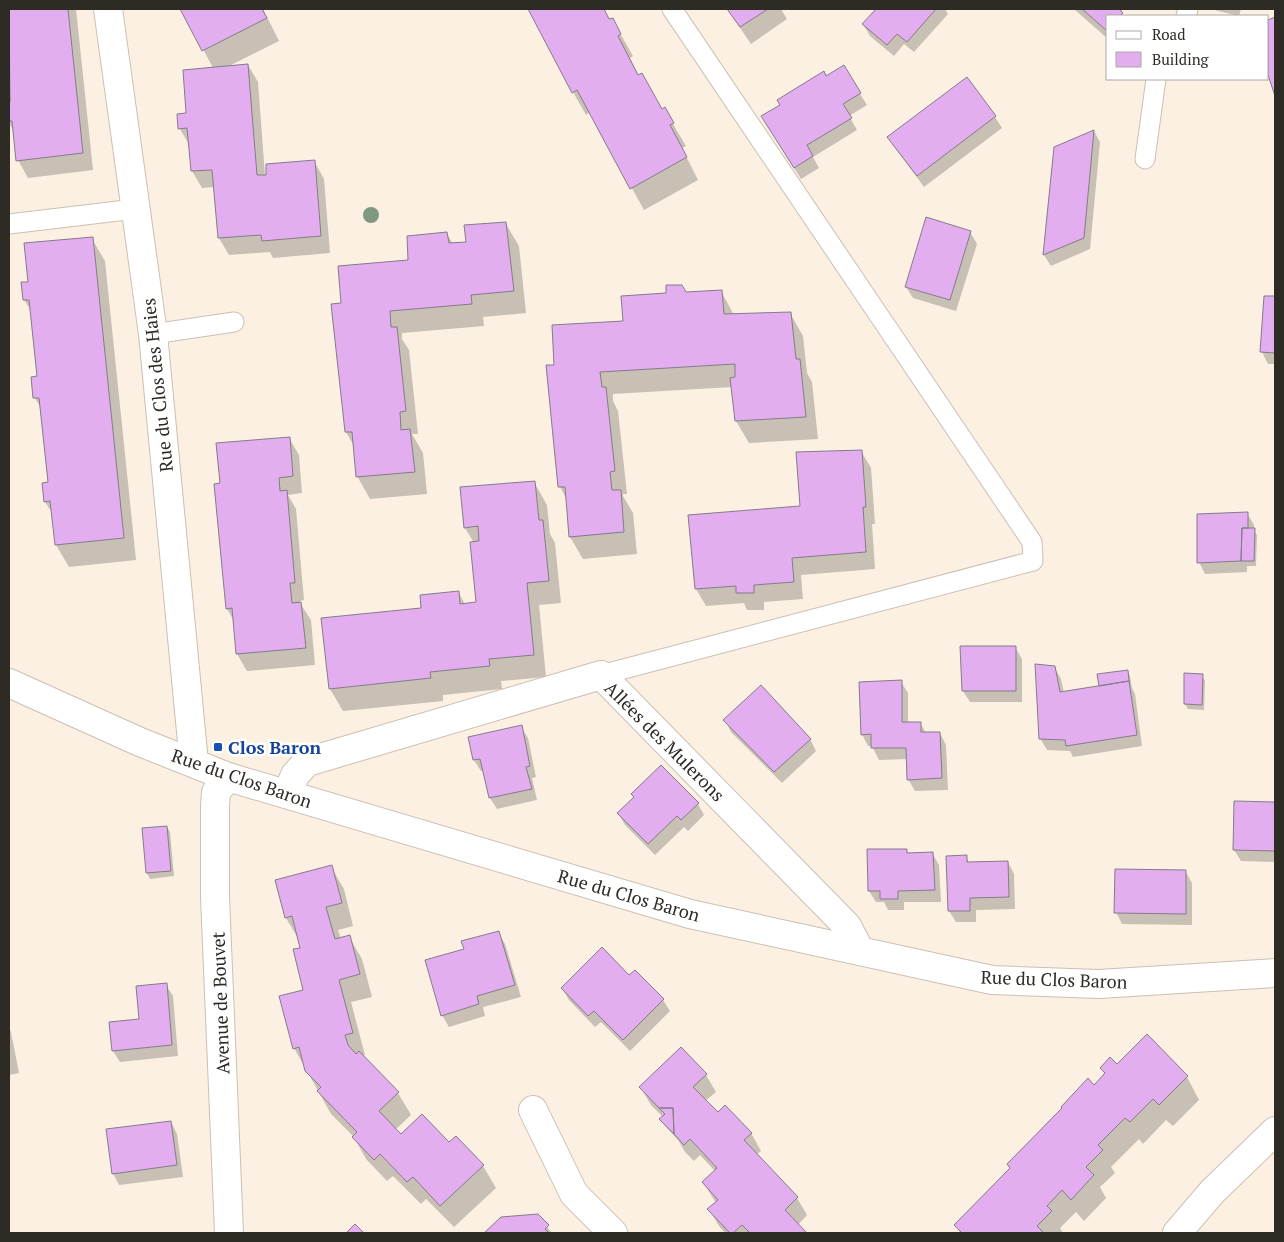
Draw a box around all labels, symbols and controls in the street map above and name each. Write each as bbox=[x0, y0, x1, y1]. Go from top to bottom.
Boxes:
legend bbox=[1106, 15, 1269, 80]
text: Road bbox=[1152, 24, 1185, 44]
text: Building bbox=[1152, 49, 1210, 69]
street label: Rue du Clos des Haies bbox=[136, 297, 178, 473]
street label: Allées des Mulerons bbox=[600, 676, 730, 806]
place label: Clos Baron bbox=[228, 735, 322, 759]
marker: Clos Baron bbox=[212, 741, 224, 753]
street label: Rue du Clos Baron bbox=[169, 743, 316, 813]
street label: Rue du Clos Baron bbox=[555, 863, 703, 927]
street label: Avenue de Bouvet bbox=[206, 931, 234, 1075]
street label: Rue du Clos Baron bbox=[980, 964, 1128, 994]

